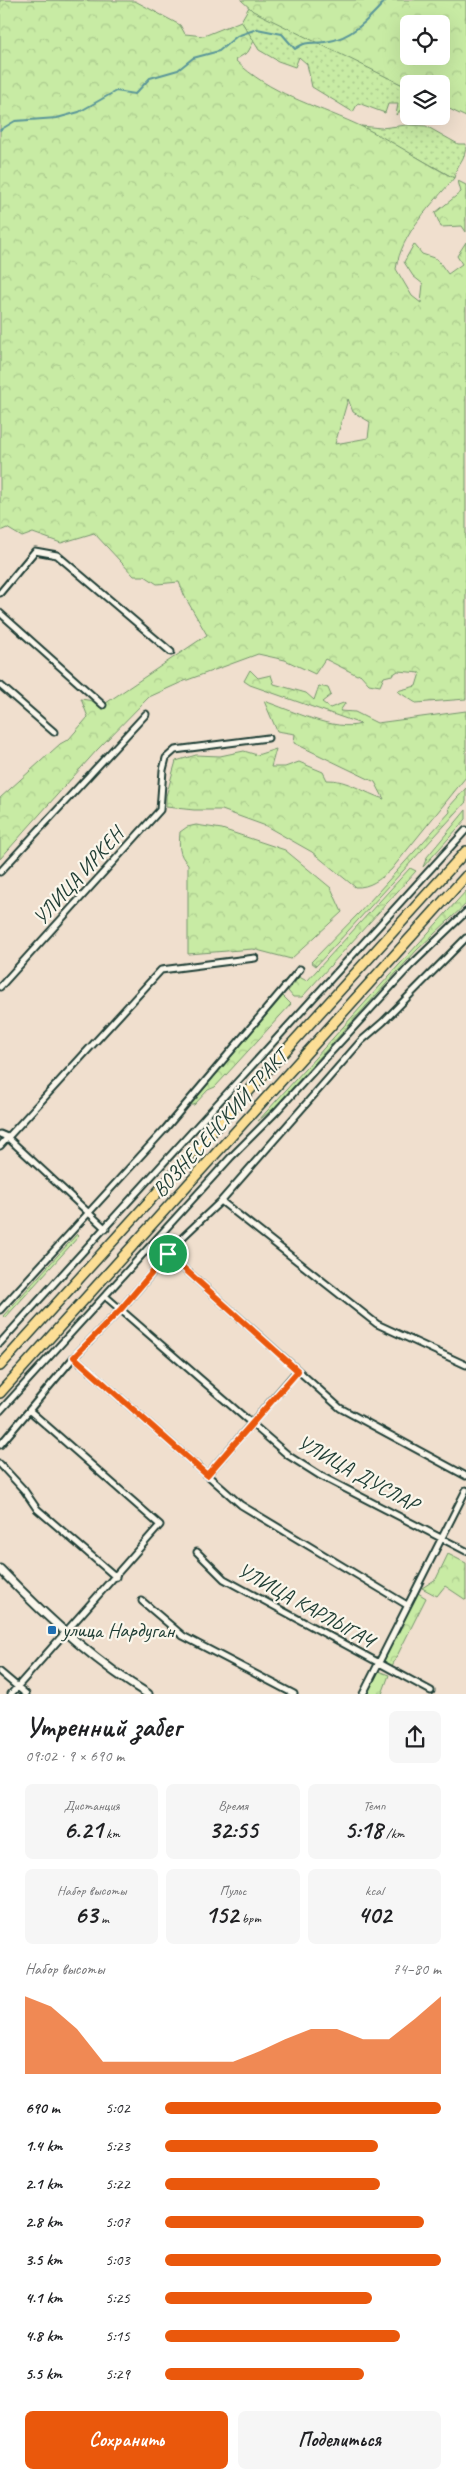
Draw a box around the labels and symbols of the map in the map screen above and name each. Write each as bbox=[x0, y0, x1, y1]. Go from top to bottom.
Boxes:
street label: УЛИЦА ИРКЕН bbox=[27, 819, 131, 930]
street label: ВОЗНЕСЕНСКИЙ ТРАКТ bbox=[147, 1040, 296, 1202]
pin bbox=[147, 1233, 189, 1275]
street label: УЛИЦА ДУСЛАР bbox=[293, 1429, 426, 1518]
street label: УЛИЦА КАРЛЫГАЧ bbox=[233, 1557, 381, 1655]
place label: улица Нардуган bbox=[60, 1617, 175, 1643]
marker: улица Нардуган bbox=[46, 1624, 58, 1636]

